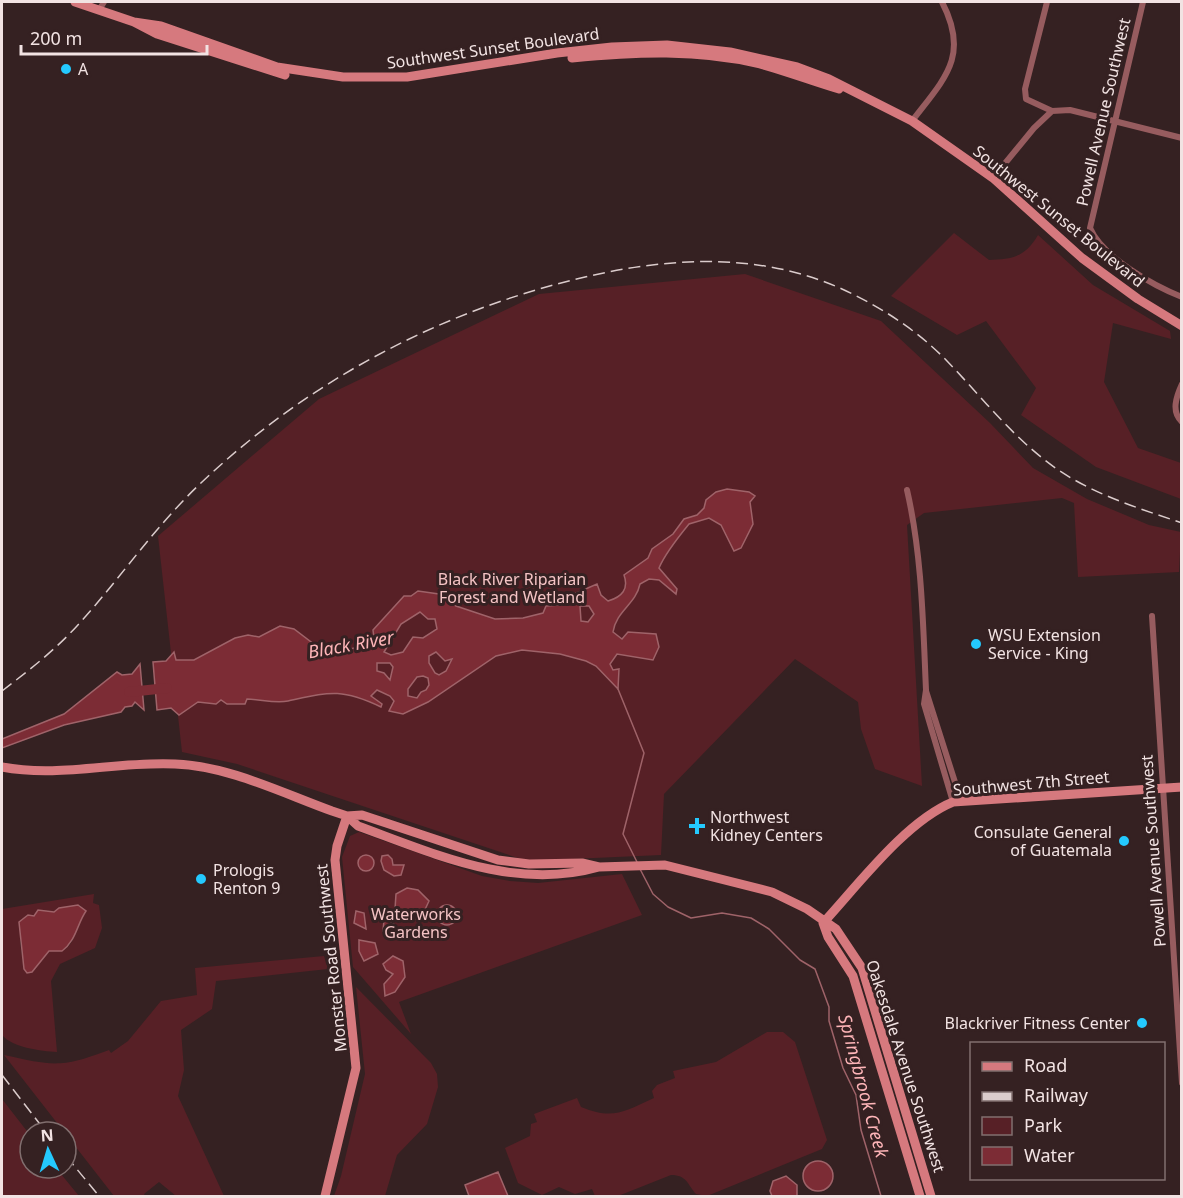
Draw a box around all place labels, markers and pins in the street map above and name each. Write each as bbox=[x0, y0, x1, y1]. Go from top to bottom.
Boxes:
place label: A bbox=[78, 58, 89, 80]
marker: A bbox=[59, 62, 73, 76]
place label: WSU Extension Service - King bbox=[988, 624, 1101, 664]
marker: WSU Extension Service - King bbox=[969, 637, 983, 651]
place label: Northwest Kidney Centers bbox=[710, 806, 823, 846]
marker: Northwest Kidney Centers bbox=[688, 817, 706, 835]
place label: Consulate General of Guatemala bbox=[974, 821, 1112, 861]
marker: Consulate General of Guatemala bbox=[1117, 834, 1131, 848]
place label: Prologis Renton 9 bbox=[213, 859, 281, 899]
marker: Prologis Renton 9 bbox=[194, 872, 208, 886]
place label: Blackriver Fitness Center bbox=[945, 1012, 1130, 1034]
marker: Blackriver Fitness Center bbox=[1135, 1016, 1149, 1030]

